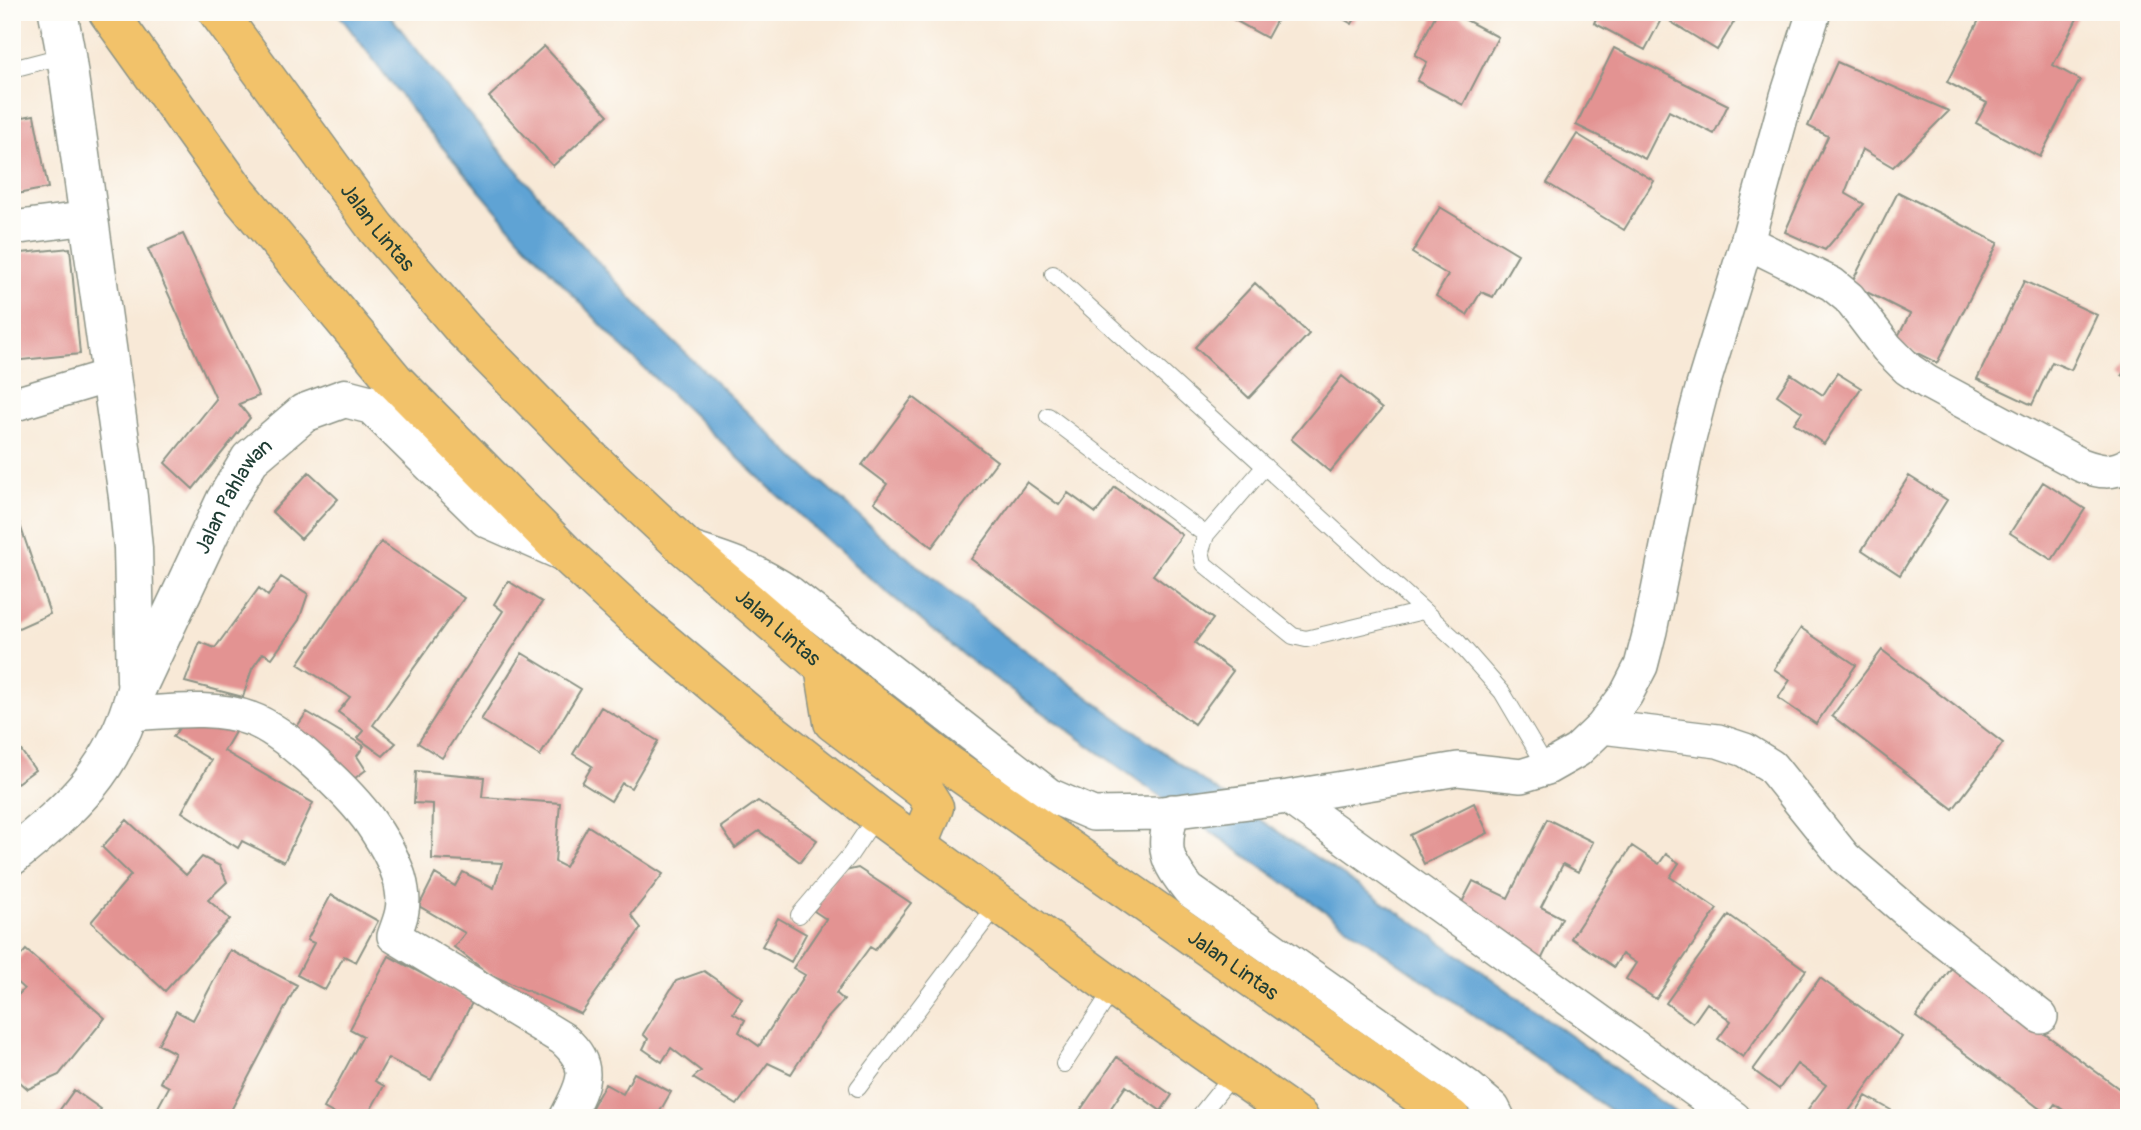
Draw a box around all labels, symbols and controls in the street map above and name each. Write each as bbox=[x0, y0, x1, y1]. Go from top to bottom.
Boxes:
street label: Jalan Lintas bbox=[334, 178, 421, 277]
street label: Jalan Pahlawan bbox=[189, 432, 278, 558]
street label: Jalan Lintas bbox=[729, 583, 827, 672]
street label: Jalan Lintas bbox=[1182, 924, 1284, 1006]

